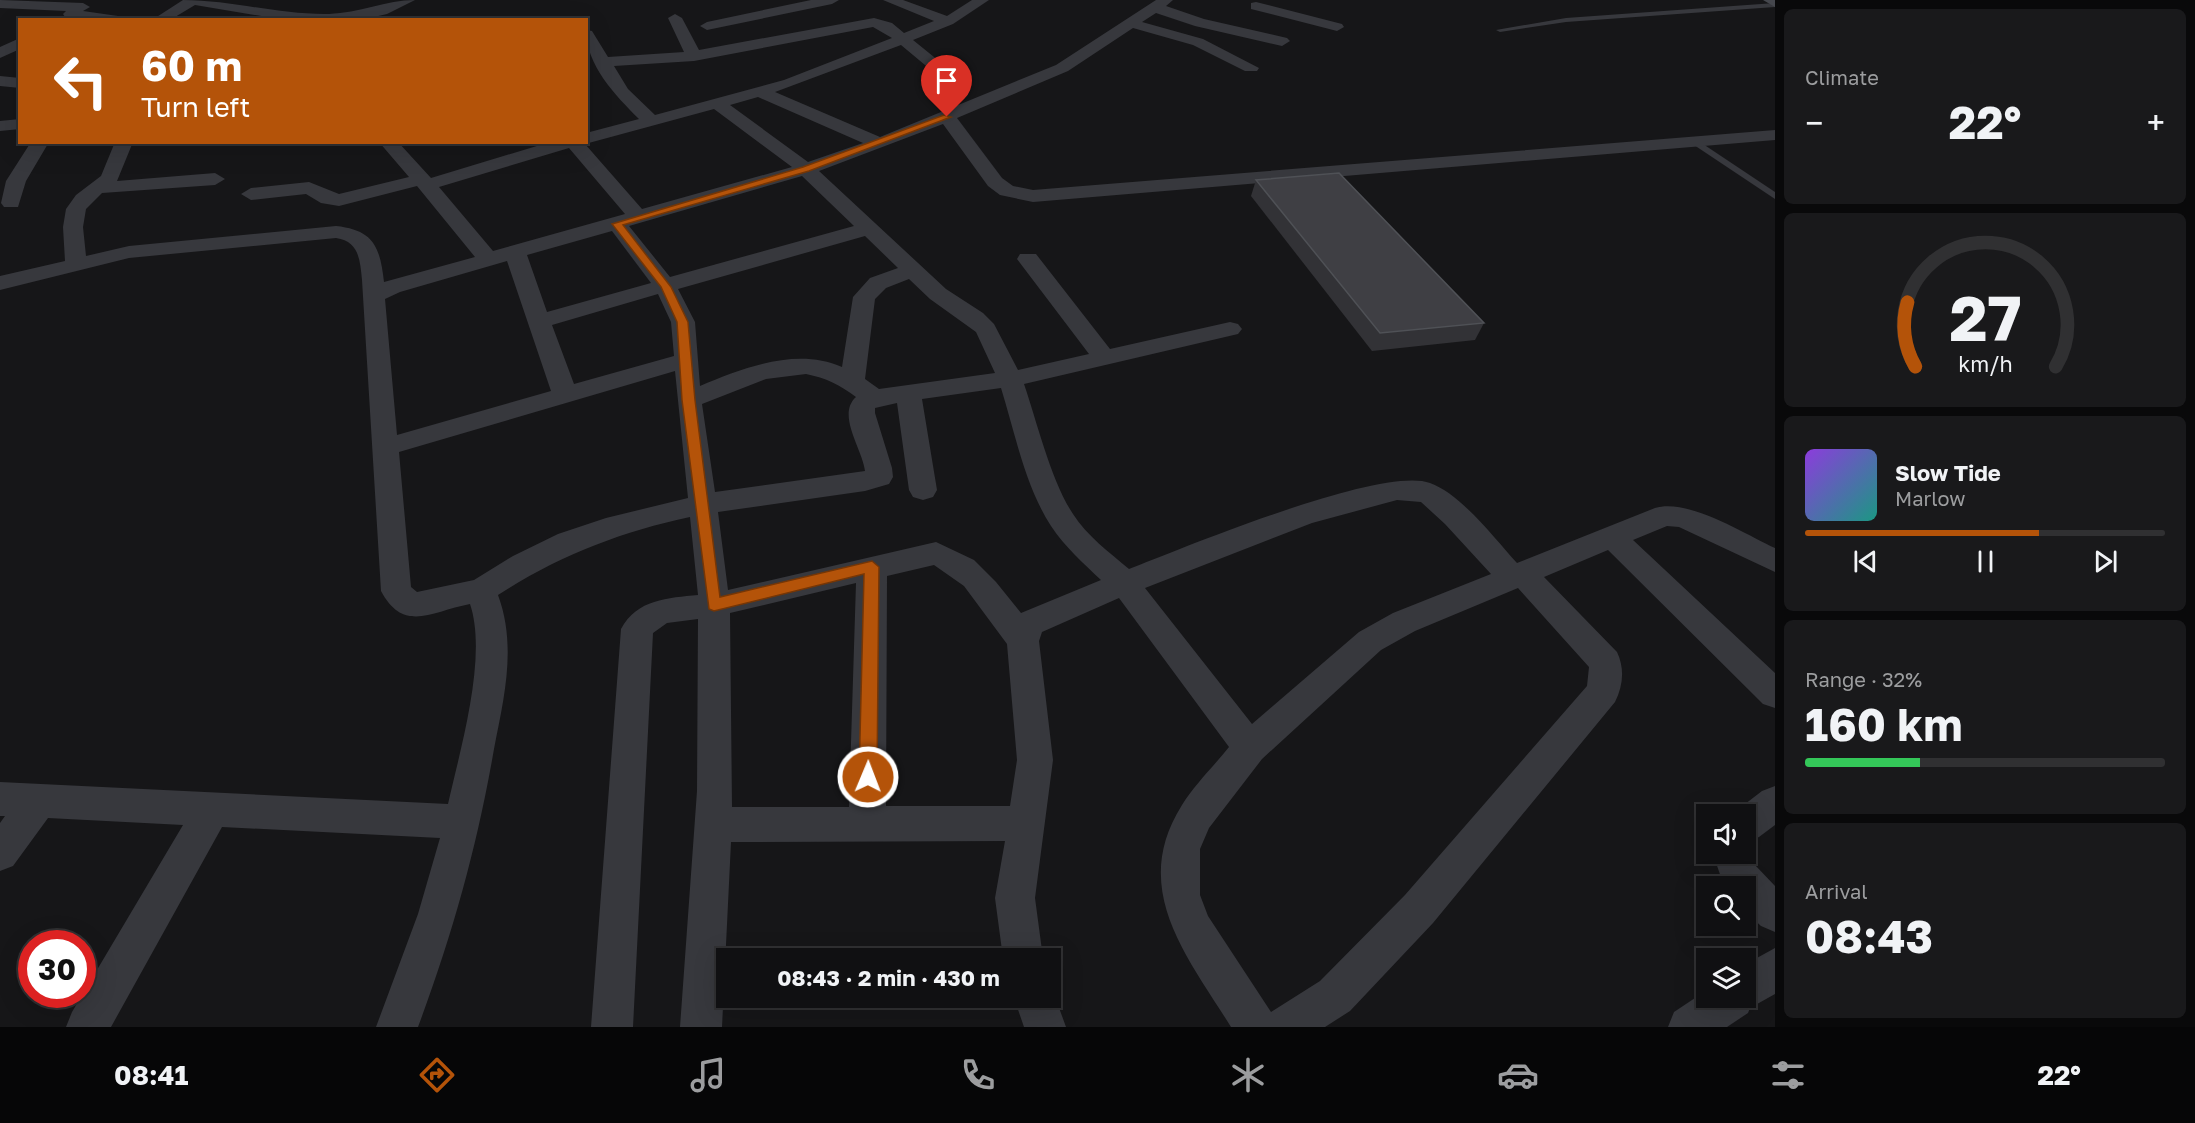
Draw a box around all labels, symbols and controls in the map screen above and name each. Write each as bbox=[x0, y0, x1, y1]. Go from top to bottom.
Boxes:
text: 60 m bbox=[141, 40, 242, 90]
icon: left bbox=[42, 42, 120, 120]
pin bbox=[921, 55, 972, 117]
icon: arrive bbox=[930, 64, 963, 97]
text: Climate bbox=[1805, 65, 1879, 89]
text: Turn left bbox=[141, 91, 250, 123]
text: 22° bbox=[1949, 95, 2021, 149]
text: − bbox=[1805, 103, 1823, 142]
text: + bbox=[2147, 103, 2165, 142]
text: 27 bbox=[1949, 280, 2021, 355]
text: km/h bbox=[1958, 351, 2012, 377]
text: Slow Tide bbox=[1895, 459, 2001, 486]
text: Marlow bbox=[1895, 486, 1966, 510]
icon: previous bbox=[1849, 545, 1882, 578]
icon: pause bbox=[1969, 545, 2002, 578]
icon: next bbox=[2089, 545, 2122, 578]
text: Range · 32% bbox=[1805, 667, 1922, 691]
text: 160 km bbox=[1805, 697, 1963, 751]
position arrow bbox=[836, 745, 900, 809]
map controls bbox=[1696, 804, 1756, 1008]
button: sound bbox=[1696, 804, 1756, 864]
button: search bbox=[1696, 876, 1756, 936]
text: Arrival bbox=[1805, 879, 1868, 903]
text: 08:43 bbox=[1805, 909, 1933, 963]
speed limit sign: 30 bbox=[18, 930, 96, 1008]
button: layers bbox=[1696, 948, 1756, 1008]
text: 08:43 · 2 min · 430 m bbox=[777, 964, 1000, 991]
icon: directions bbox=[416, 1054, 458, 1096]
icon: music bbox=[687, 1054, 729, 1096]
icon: phone bbox=[957, 1054, 999, 1096]
icon: climate bbox=[1227, 1054, 1269, 1096]
icon: car bbox=[1497, 1054, 1539, 1096]
icon: filters bbox=[1767, 1054, 1809, 1096]
text: 08:41 bbox=[114, 1059, 188, 1091]
text: 22° bbox=[2037, 1059, 2081, 1091]

